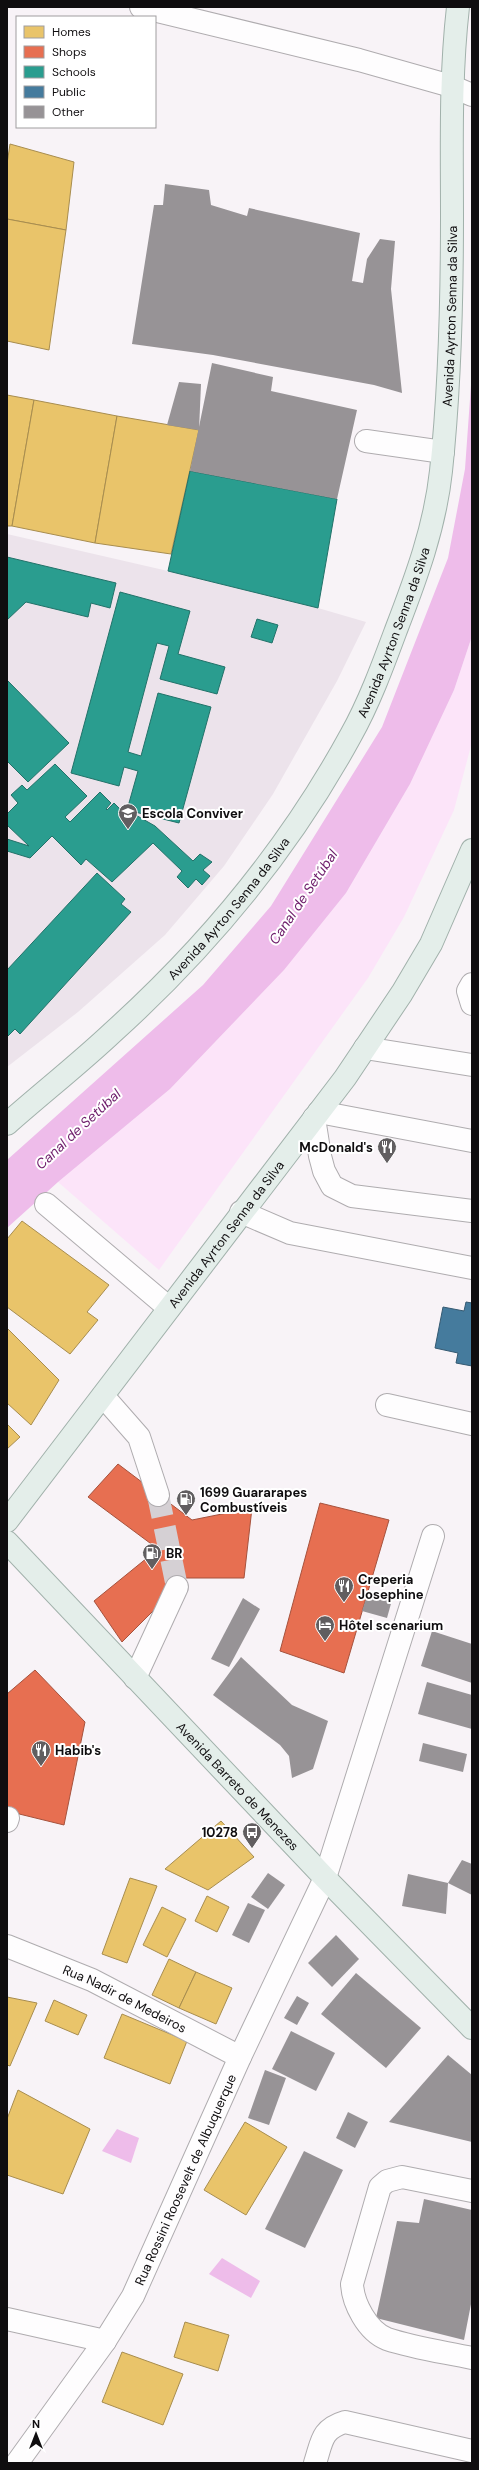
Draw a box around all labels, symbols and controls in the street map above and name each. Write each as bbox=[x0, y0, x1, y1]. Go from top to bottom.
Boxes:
legend bbox=[16, 16, 156, 128]
text: Homes bbox=[52, 24, 91, 40]
text: Shops bbox=[52, 44, 87, 60]
text: Schools bbox=[52, 64, 96, 80]
text: Public bbox=[52, 84, 86, 100]
text: Other bbox=[52, 104, 85, 120]
street label: Avenida Ayrton Senna da Silva bbox=[438, 226, 460, 407]
street label: Avenida Ayrton Senna da Silva bbox=[353, 545, 433, 720]
school or university icon: Escola Conviver bbox=[117, 802, 139, 830]
place label: Escola Conviver bbox=[142, 805, 244, 822]
street label: Avenida Ayrton Senna da Silva bbox=[164, 834, 293, 983]
water label: Canal de Setúbal bbox=[265, 845, 342, 948]
water label: Canal de Setúbal bbox=[31, 1084, 125, 1173]
restaurant icon: McDonald's bbox=[376, 1136, 398, 1164]
place label: McDonald's bbox=[299, 1139, 373, 1156]
street label: Avenida Ayrton Senna da Silva bbox=[164, 1157, 288, 1311]
place label: 1699 Guararapes Combustíveis bbox=[200, 1484, 307, 1516]
fuel station icon: 1699 Guararapes Combustíveis bbox=[175, 1488, 197, 1516]
fuel station icon: BR bbox=[141, 1542, 163, 1570]
place label: BR bbox=[166, 1545, 183, 1562]
place label: Creperia Josephine bbox=[358, 1571, 424, 1603]
restaurant icon: Creperia Josephine bbox=[333, 1575, 355, 1603]
hotel icon: Hôtel scenarium bbox=[314, 1614, 336, 1642]
place label: Hôtel scenarium bbox=[339, 1617, 443, 1634]
street label: Avenida Barreto de Menezes bbox=[173, 1718, 303, 1854]
restaurant icon: Habib's bbox=[30, 1739, 52, 1767]
place label: Habib's bbox=[55, 1742, 101, 1759]
bus stop icon: 10278 bbox=[241, 1821, 263, 1849]
place label: 10278 bbox=[202, 1824, 238, 1841]
street label: Rua Nadir de Medeiros bbox=[60, 1961, 190, 2036]
street label: Rua Rossini Roosevelt de Albuquerque bbox=[130, 2071, 240, 2288]
north arrow bbox=[16, 2414, 56, 2454]
text: N bbox=[32, 2417, 40, 2431]

